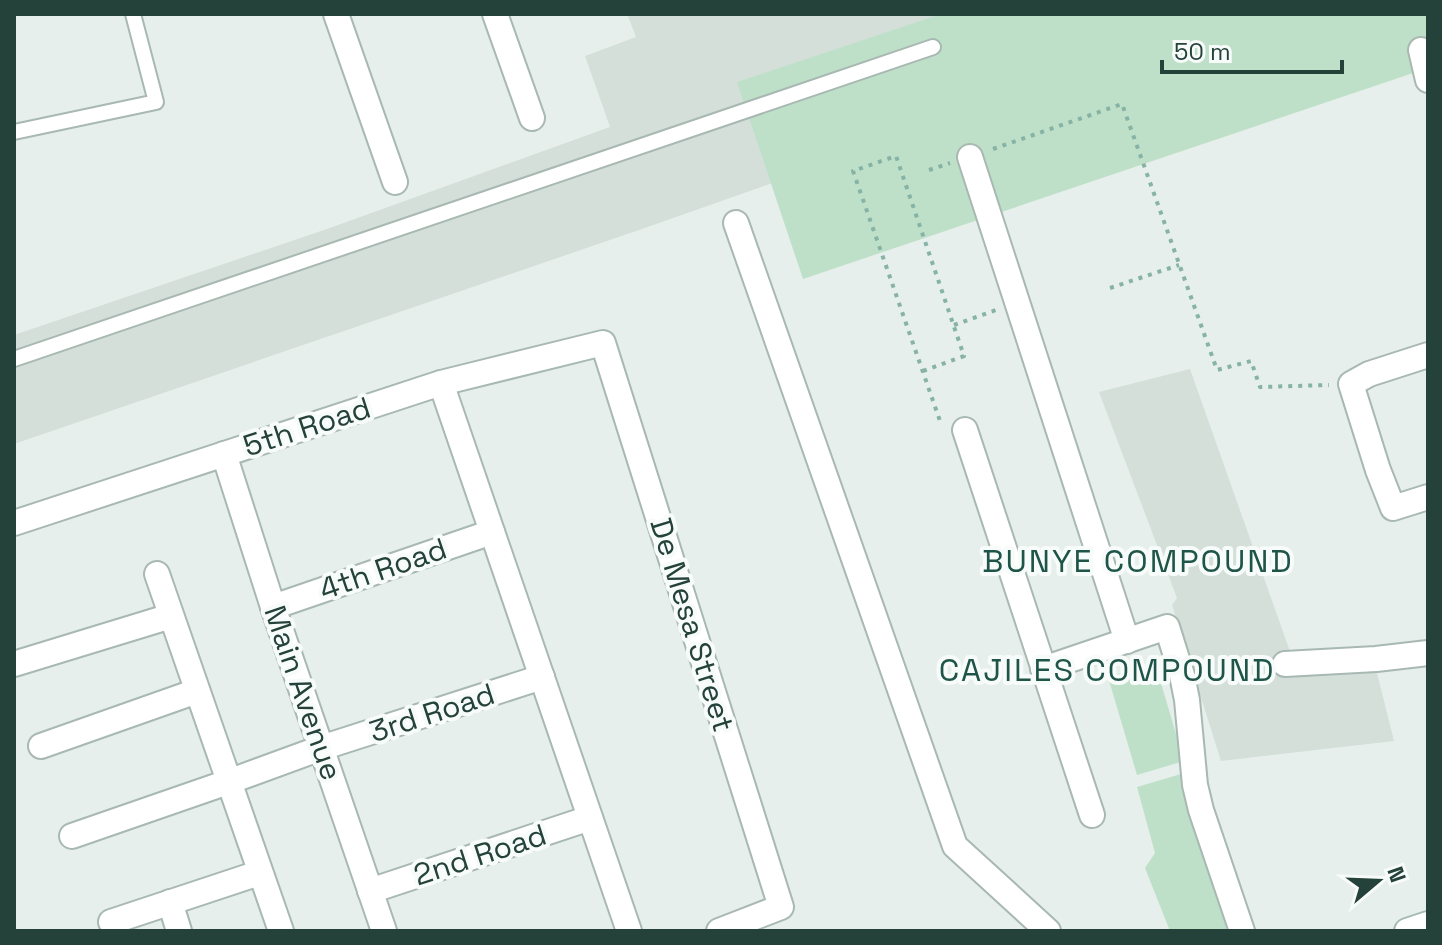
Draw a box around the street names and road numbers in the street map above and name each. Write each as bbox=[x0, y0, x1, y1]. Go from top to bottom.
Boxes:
street label: 5th Road bbox=[238, 388, 375, 465]
street label: De Mesa Street bbox=[641, 513, 743, 736]
street label: 4th Road bbox=[314, 529, 452, 609]
street label: Main Avenue bbox=[255, 600, 352, 785]
street label: 3rd Road bbox=[364, 674, 499, 751]
street label: 2nd Road bbox=[409, 815, 551, 894]

